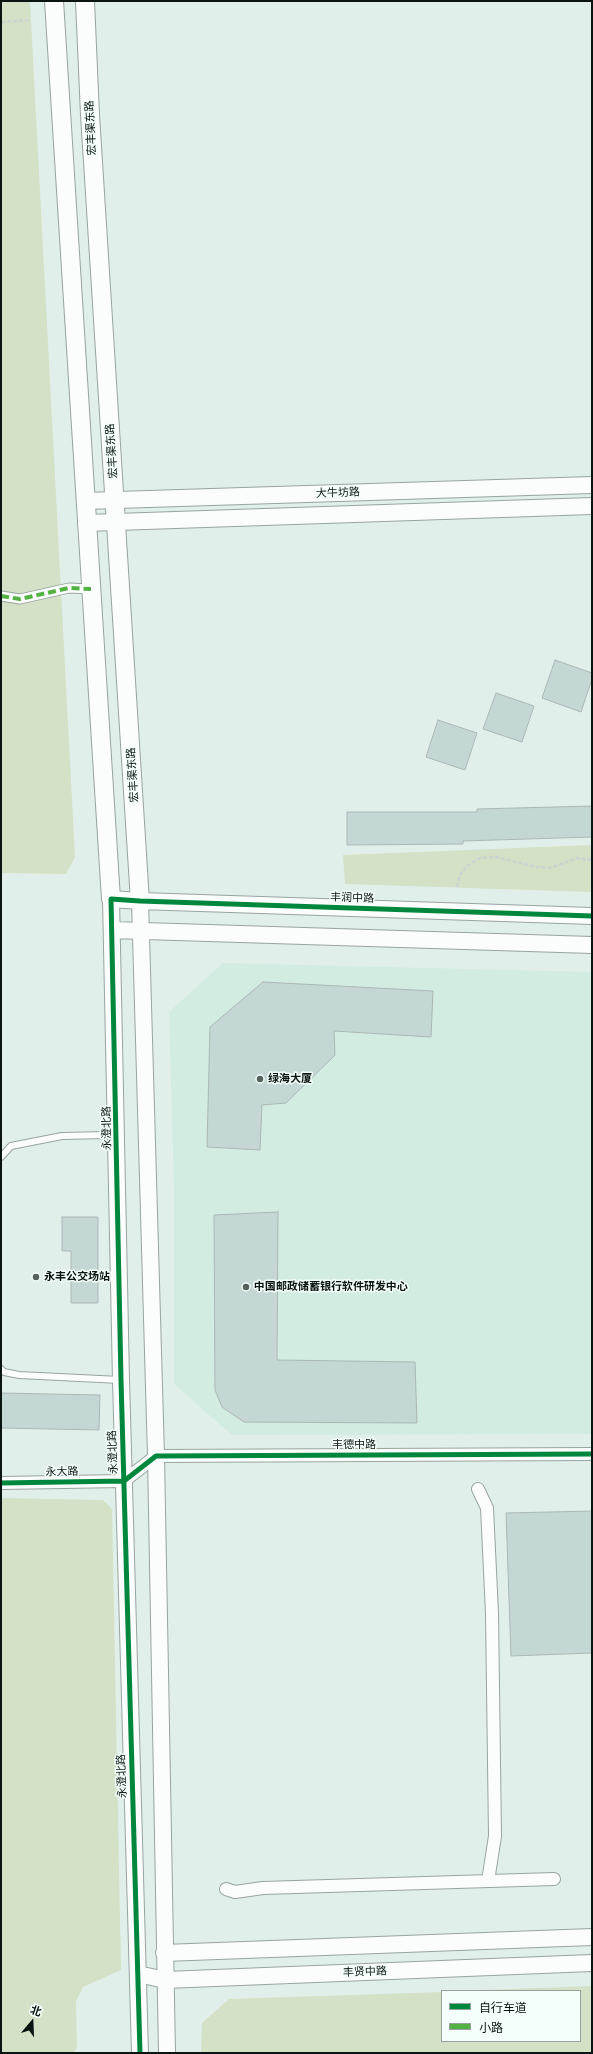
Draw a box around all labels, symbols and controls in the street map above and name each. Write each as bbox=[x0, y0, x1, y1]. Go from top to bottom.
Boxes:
street label: 宏丰渠东路 bbox=[83, 100, 99, 156]
street label: 宏丰渠东路 bbox=[103, 423, 121, 479]
street label: 大牛坊路 bbox=[316, 486, 360, 500]
street label: 宏丰渠东路 bbox=[124, 747, 142, 803]
street label: 丰润中路 bbox=[330, 891, 374, 905]
place label: 绿海大厦 bbox=[268, 1072, 312, 1086]
marker: 绿海大厦 bbox=[255, 1074, 265, 1084]
street label: 永澄北路 bbox=[100, 1106, 114, 1150]
place label: 永丰公交场站 bbox=[44, 1270, 110, 1284]
marker: 永丰公交场站 bbox=[31, 1272, 41, 1282]
place label: 中国邮政储蓄银行软件研发中心 bbox=[254, 1280, 408, 1294]
marker: 中国邮政储蓄银行软件研发中心 bbox=[241, 1282, 251, 1292]
street label: 永澄北路 bbox=[106, 1430, 120, 1474]
street label: 丰德中路 bbox=[332, 1438, 376, 1452]
street label: 永大路 bbox=[45, 1465, 79, 1479]
street label: 永澄北路 bbox=[115, 1754, 129, 1798]
street label: 丰贤中路 bbox=[343, 1965, 387, 1979]
legend bbox=[441, 1990, 581, 2042]
text: 自行车道 bbox=[479, 2000, 527, 2015]
north arrow bbox=[12, 2002, 52, 2042]
text: 北 bbox=[28, 2002, 43, 2019]
text: 小路 bbox=[479, 2020, 503, 2035]

